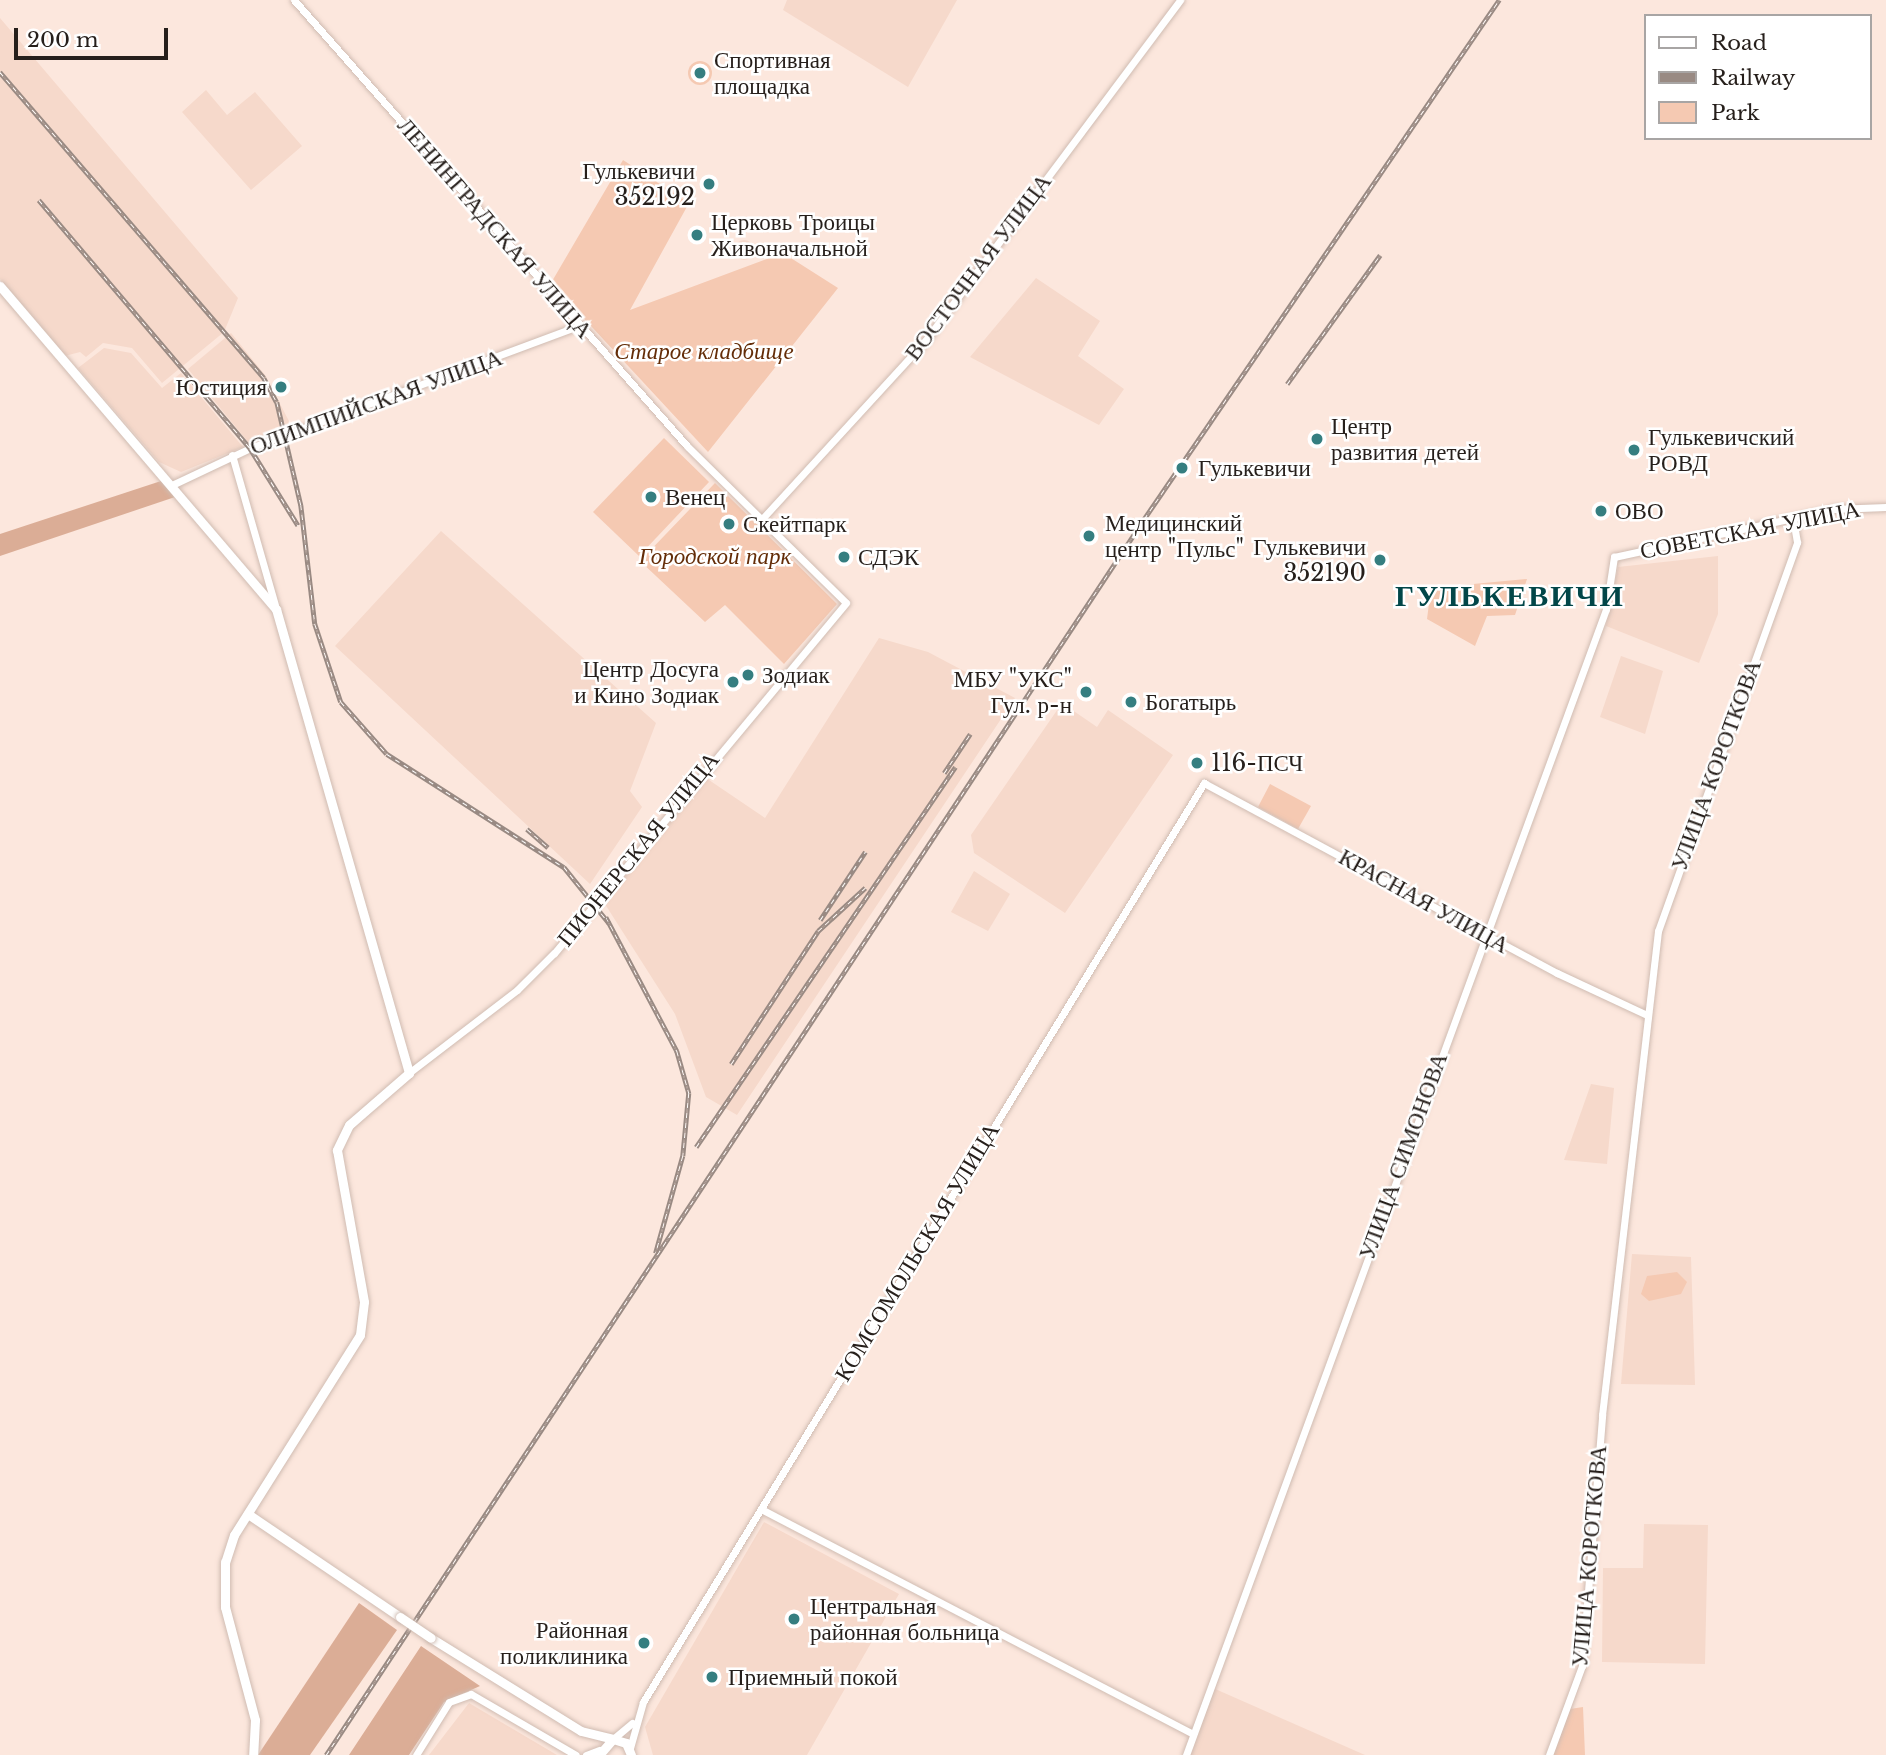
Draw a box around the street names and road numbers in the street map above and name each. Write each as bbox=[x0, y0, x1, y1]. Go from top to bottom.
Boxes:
street label: ЛЕНИНГРАДСКАЯ УЛИЦА bbox=[392, 112, 598, 344]
street label: ВОСТОЧНАЯ УЛИЦА bbox=[899, 168, 1057, 366]
street label: ОЛИМПИЙСКАЯ УЛИЦА bbox=[246, 343, 506, 461]
street label: СОВЕТСКАЯ УЛИЦА bbox=[1638, 495, 1862, 565]
street label: УЛИЦА КОРОТКОВА bbox=[1665, 656, 1767, 874]
street label: ПИОНЕРСКАЯ УЛИЦА bbox=[551, 746, 725, 952]
street label: КРАСНАЯ УЛИЦА bbox=[1334, 843, 1514, 959]
street label: УЛИЦА СИМОНОВА bbox=[1353, 1049, 1453, 1263]
street label: КОМСОМОЛЬСКАЯ УЛИЦА bbox=[829, 1118, 1005, 1386]
street label: УЛИЦА КОРОТКОВА bbox=[1566, 1444, 1612, 1668]

